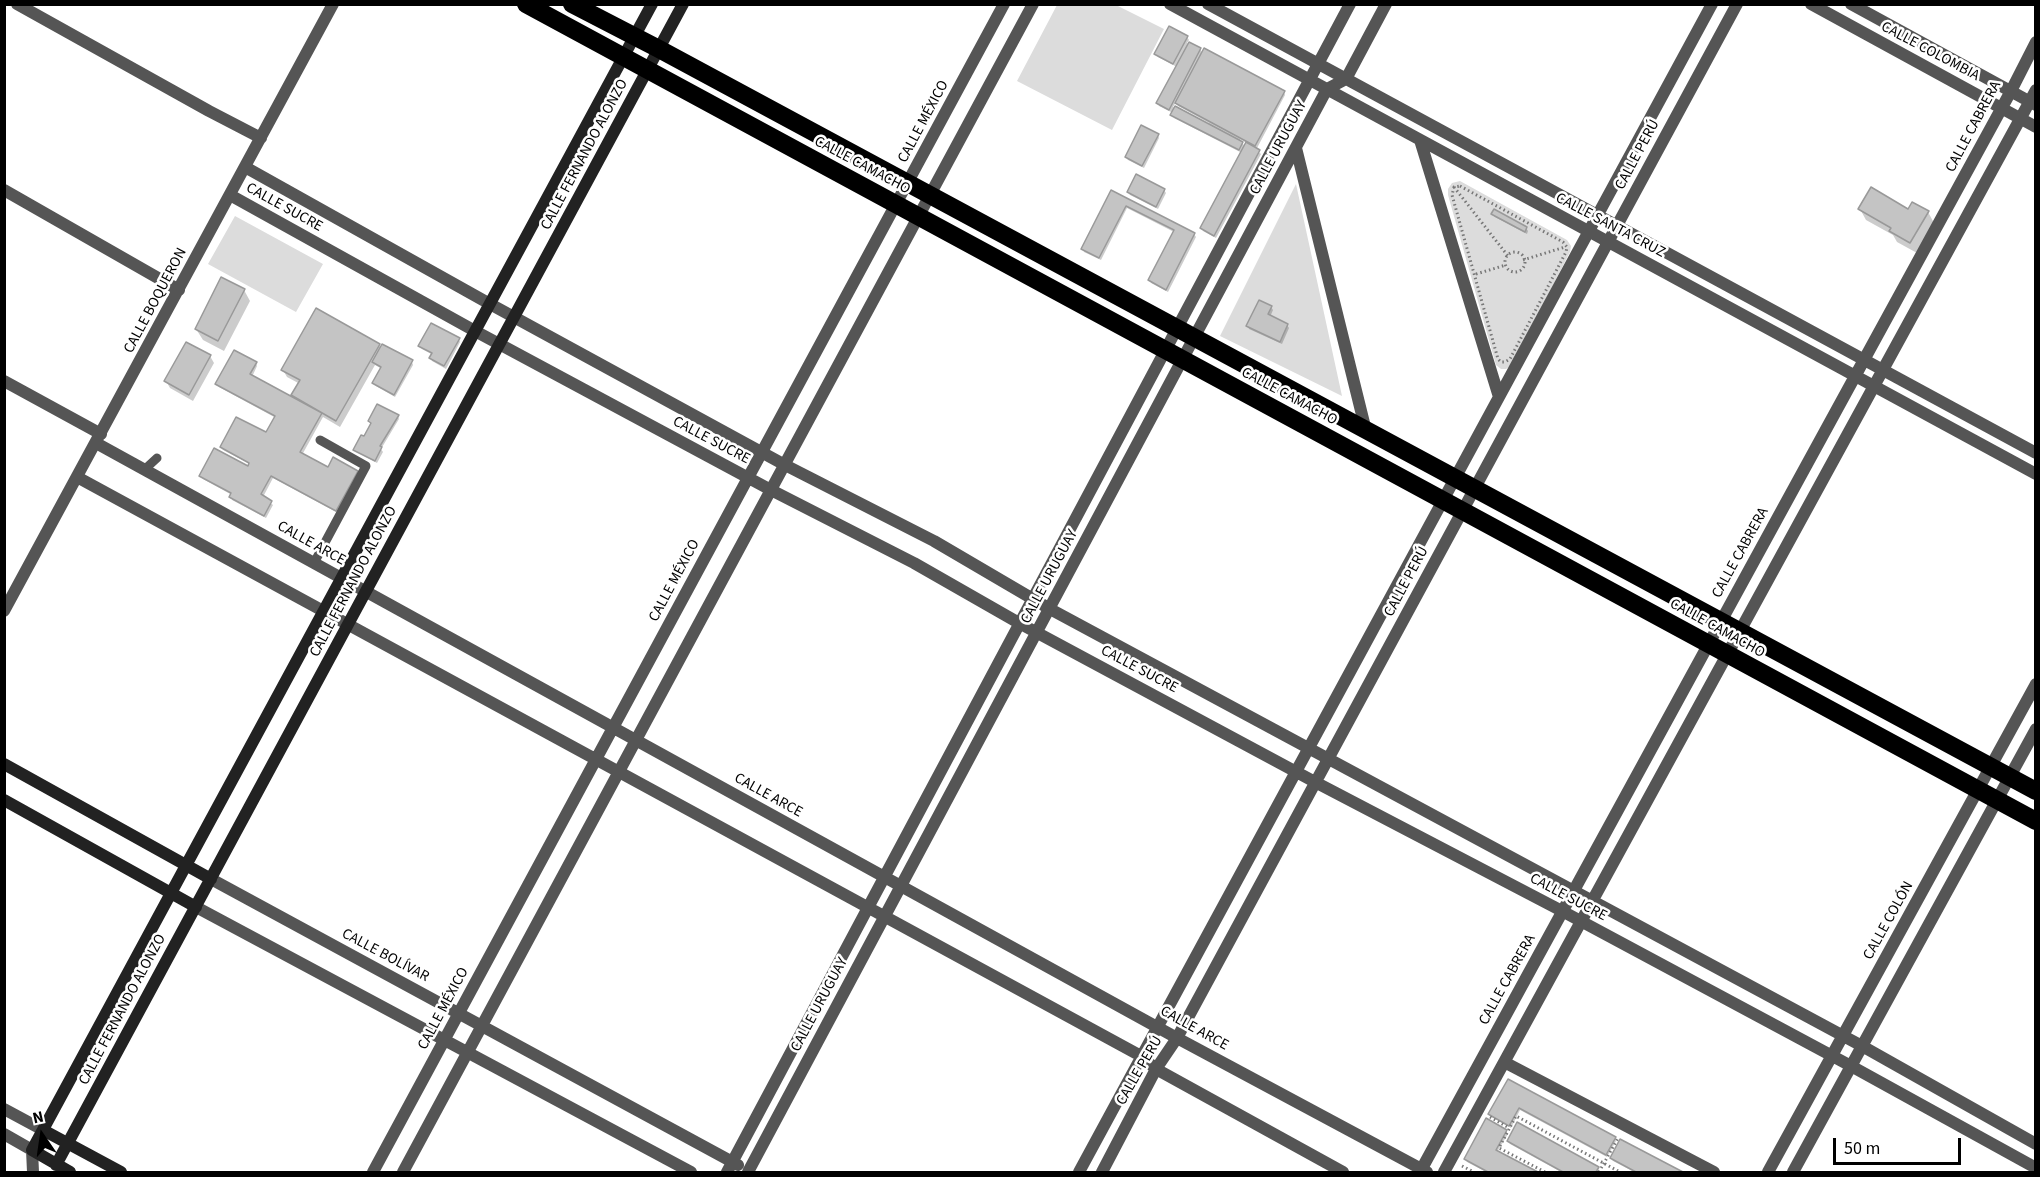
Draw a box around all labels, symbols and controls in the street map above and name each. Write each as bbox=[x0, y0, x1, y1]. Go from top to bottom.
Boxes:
street label: CALLE COLOMBIA bbox=[1878, 18, 1982, 86]
street label: CALLE FERNANDO ALONZO bbox=[538, 77, 632, 233]
street label: CALLE MÉXICO bbox=[895, 78, 953, 166]
street label: CALLE CABRERA bbox=[1942, 78, 2006, 176]
street label: CALLE URUGUAY bbox=[1247, 98, 1311, 198]
street label: CALLE PERÚ bbox=[1612, 117, 1664, 193]
street label: CALLE CAMACHO bbox=[811, 133, 913, 199]
street label: CALLE SUCRE bbox=[243, 180, 325, 236]
street label: CALLE SANTA CRUZ bbox=[1552, 190, 1668, 262]
street label: CALLE BOQUERON bbox=[121, 245, 191, 357]
street label: CALLE CAMACHO bbox=[1238, 364, 1340, 430]
street label: CALLE SUCRE bbox=[669, 413, 753, 469]
street label: CALLE FERNANDO ALONZO bbox=[307, 504, 401, 660]
street label: CALLE CABRERA bbox=[1709, 505, 1773, 601]
street label: CALLE ARCE bbox=[274, 518, 348, 570]
street label: CALLE URUGUAY bbox=[1018, 527, 1082, 627]
street label: CALLE MÉXICO bbox=[646, 537, 704, 625]
street label: CALLE PERÚ bbox=[1381, 544, 1433, 620]
street label: CALLE CAMACHO bbox=[1666, 595, 1768, 663]
street label: CALLE SUCRE bbox=[1097, 642, 1181, 698]
street label: CALLE ARCE bbox=[731, 770, 805, 822]
street label: CALLE SUCRE bbox=[1526, 870, 1610, 926]
street label: CALLE COLÓN bbox=[1860, 879, 1918, 963]
street label: CALLE BOLÍVAR bbox=[338, 925, 432, 987]
street label: CALLE FERNANDO ALONZO bbox=[76, 932, 170, 1088]
street label: CALLE CABRERA bbox=[1476, 932, 1540, 1028]
street label: CALLE URUGUAY bbox=[788, 955, 852, 1055]
street label: CALLE MÉXICO bbox=[415, 965, 473, 1053]
street label: CALLE ARCE bbox=[1157, 1003, 1231, 1055]
street label: CALLE PERÚ bbox=[1113, 1033, 1167, 1109]
north arrow bbox=[12, 1105, 72, 1165]
text: N bbox=[30, 1106, 46, 1129]
scale bar bbox=[1836, 1126, 1964, 1164]
text: 50 m bbox=[1844, 1136, 1880, 1161]

